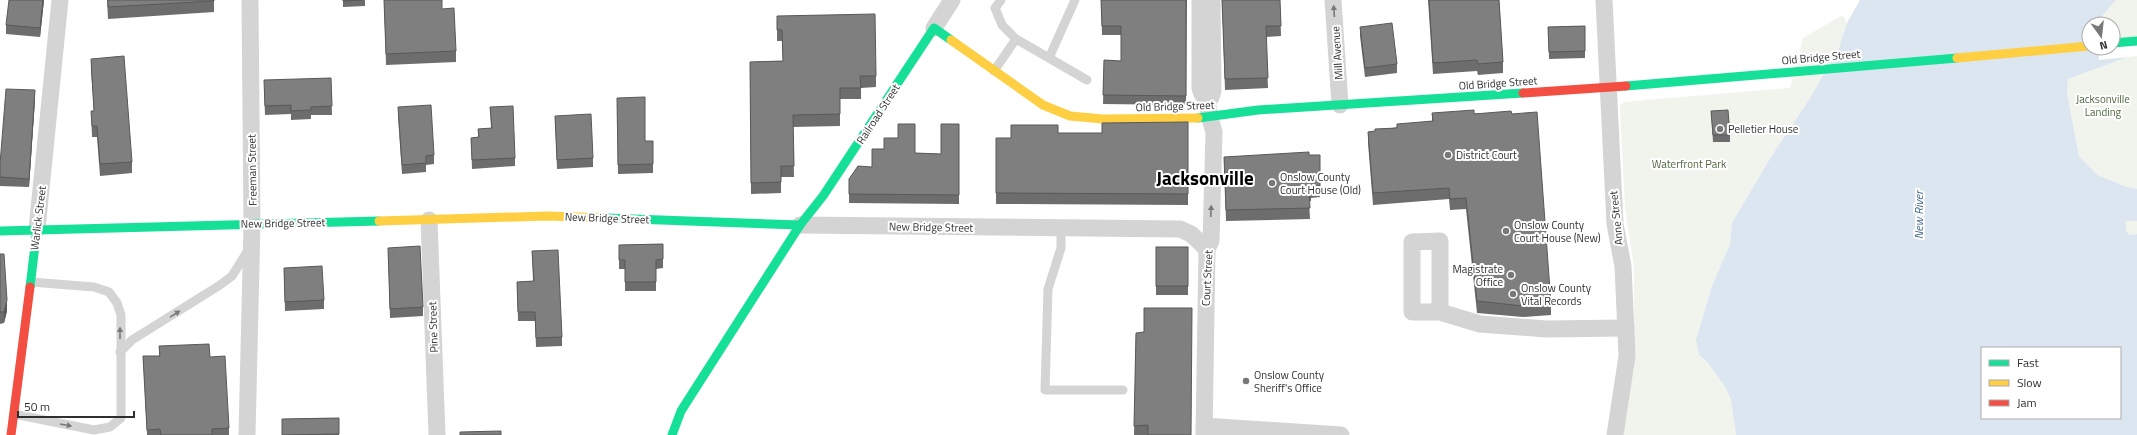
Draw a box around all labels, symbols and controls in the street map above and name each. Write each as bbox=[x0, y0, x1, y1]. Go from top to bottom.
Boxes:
one-way arrow bbox=[1330, 5, 1337, 17]
north arrow bbox=[2081, 16, 2121, 56]
street label: Mill Avenue bbox=[1327, 25, 1347, 80]
text: N bbox=[2098, 37, 2109, 54]
street label: Old Bridge Street bbox=[1781, 46, 1861, 68]
street label: Old Bridge Street bbox=[1458, 72, 1538, 94]
street label: Railroad Street bbox=[853, 81, 904, 147]
park label: Jacksonville Landing bbox=[2076, 91, 2130, 120]
street label: Old Bridge Street bbox=[1135, 97, 1215, 115]
place label: Pelletier House bbox=[1728, 121, 1799, 137]
marker: Pelletier House bbox=[1715, 124, 1725, 134]
street label: Freeman Street bbox=[243, 134, 261, 206]
place label: District Court bbox=[1456, 147, 1517, 163]
marker: District Court bbox=[1443, 150, 1453, 160]
park label: Waterfront Park bbox=[1652, 156, 1727, 172]
district label: Jacksonville bbox=[1156, 163, 1254, 192]
place label: Onslow County Court House (Old) bbox=[1280, 169, 1361, 198]
marker: Onslow County Court House (Old) bbox=[1267, 178, 1277, 188]
street label: Warlick Street bbox=[26, 185, 50, 251]
water label: New River bbox=[1909, 189, 1928, 239]
street label: Anne Street bbox=[1605, 190, 1627, 246]
one-way arrow bbox=[1208, 205, 1215, 217]
street label: New Bridge Street bbox=[565, 209, 650, 227]
street label: New Bridge Street bbox=[241, 214, 326, 232]
place label: Onslow County Court House (New) bbox=[1514, 217, 1601, 246]
street label: New Bridge Street bbox=[889, 218, 974, 236]
marker: Onslow County Court House (New) bbox=[1501, 226, 1511, 236]
street label: Court Street bbox=[1198, 249, 1216, 306]
place label: Magistrate Office bbox=[1452, 261, 1503, 290]
marker: Magistrate Office bbox=[1506, 270, 1516, 280]
place label: Onslow County Vital Records bbox=[1521, 280, 1592, 309]
marker: Onslow County Vital Records bbox=[1508, 289, 1518, 299]
street label: Pine Street bbox=[424, 301, 442, 353]
one-way arrow bbox=[169, 310, 181, 317]
one-way arrow bbox=[117, 326, 123, 339]
legend bbox=[1981, 347, 2121, 419]
text: Fast bbox=[2017, 353, 2040, 372]
place label: Onslow County Sheriff's Office bbox=[1254, 367, 1325, 396]
text: Slow bbox=[2017, 373, 2042, 392]
marker: Onslow County Sheriff's Office bbox=[1241, 376, 1251, 386]
scale bar bbox=[18, 393, 134, 419]
text: Jam bbox=[2017, 393, 2037, 412]
text: 50 m bbox=[24, 397, 50, 416]
one-way arrow bbox=[60, 422, 72, 428]

